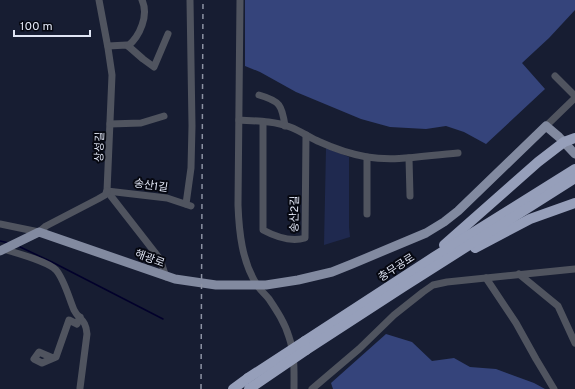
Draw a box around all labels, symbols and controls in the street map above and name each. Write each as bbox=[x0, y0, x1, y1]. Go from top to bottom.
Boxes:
scale bar bbox=[14, 12, 90, 38]
text: 100 m bbox=[20, 19, 53, 35]
street label: 상성길 bbox=[92, 132, 108, 162]
street label: 송산1길 bbox=[133, 177, 169, 195]
street label: 송산2길 bbox=[288, 195, 302, 233]
street label: 해광로 bbox=[133, 247, 166, 271]
street label: 충무공로 bbox=[376, 251, 417, 285]

